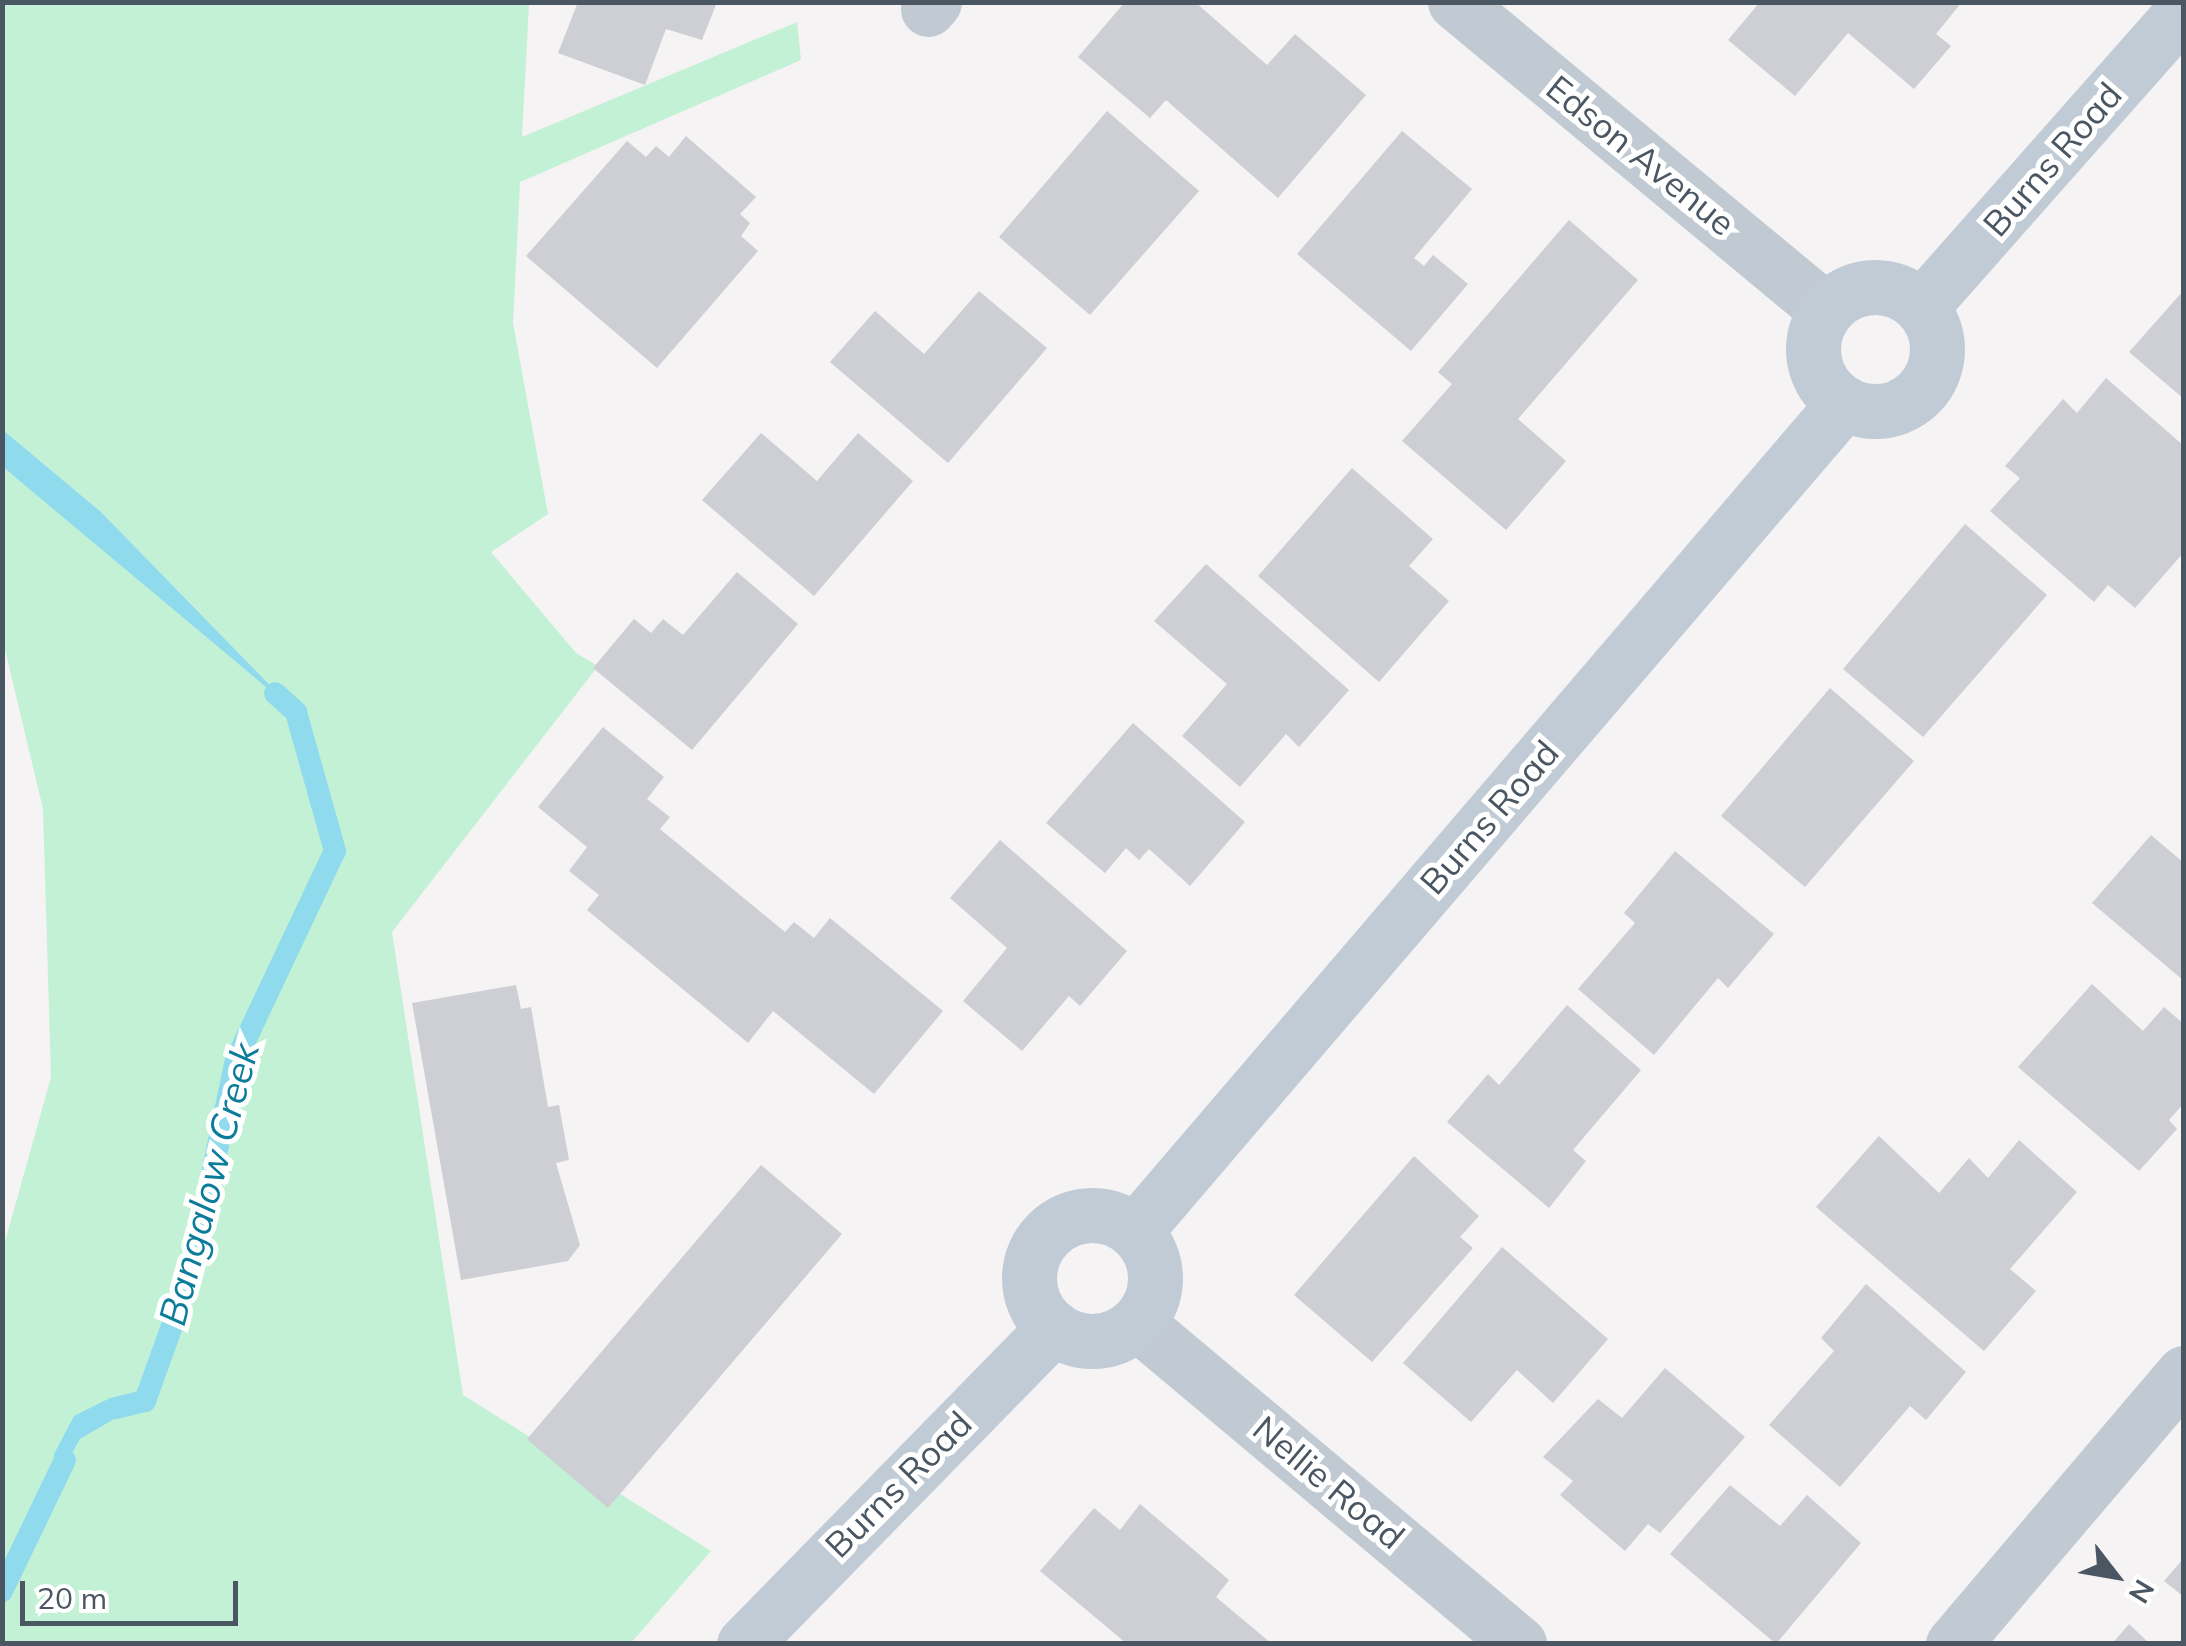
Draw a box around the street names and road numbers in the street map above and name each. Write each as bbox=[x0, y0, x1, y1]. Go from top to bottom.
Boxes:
street label: Edson Avenue bbox=[1538, 66, 1744, 244]
street label: Burns Road bbox=[1974, 74, 2130, 244]
street label: Burns Road bbox=[1411, 732, 1567, 902]
street label: Burns Road bbox=[816, 1402, 980, 1566]
street label: Nellie Road bbox=[1245, 1407, 1413, 1557]

